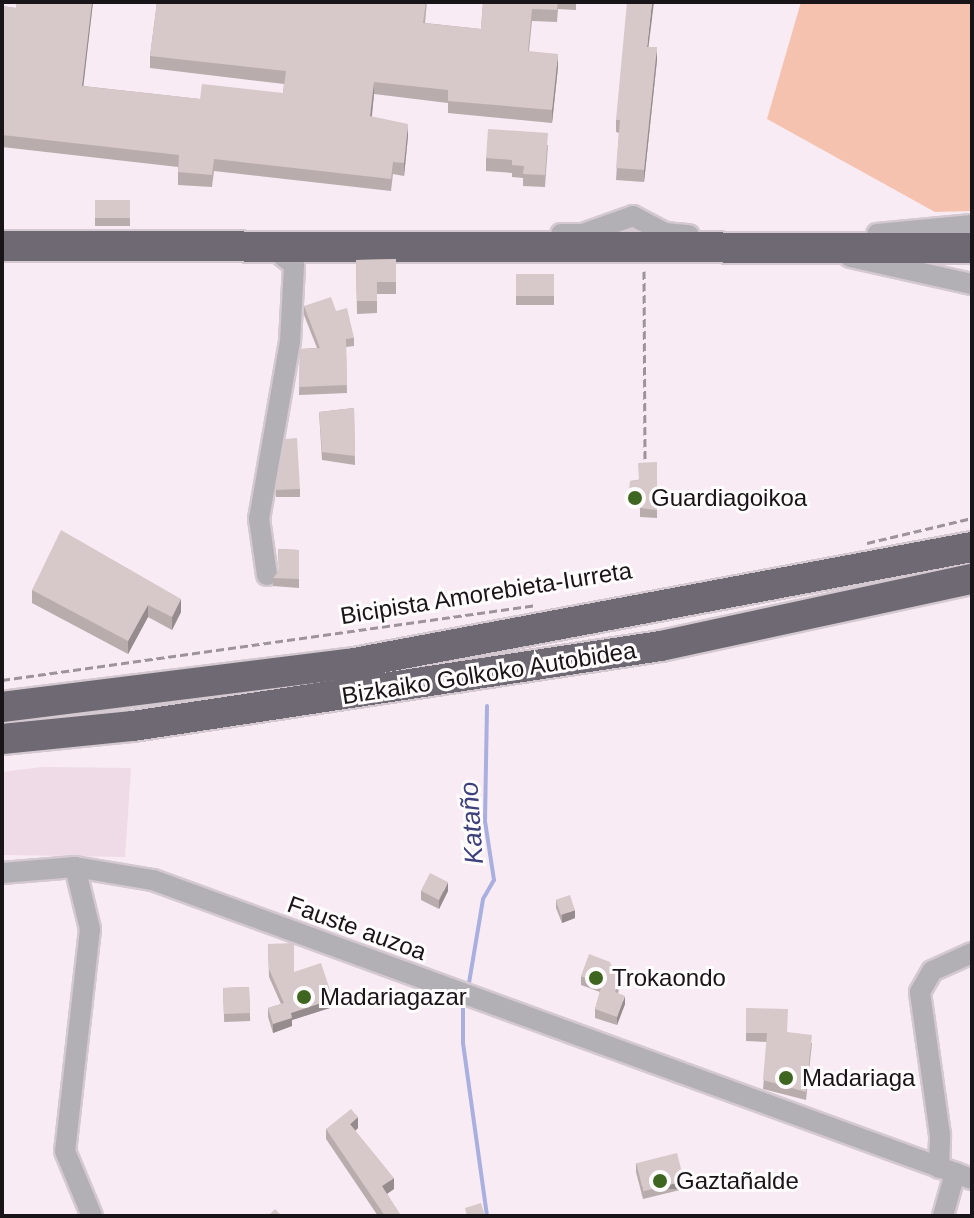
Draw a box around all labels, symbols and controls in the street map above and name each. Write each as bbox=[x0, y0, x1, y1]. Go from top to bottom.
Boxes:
place label: Guardiagoikoa bbox=[651, 484, 807, 512]
marker: Guardiagoikoa bbox=[626, 489, 644, 507]
street label: Bicipista Amorebieta-Iurreta bbox=[338, 556, 634, 630]
street label: Bizkaiko Golkoko Autobidea bbox=[339, 635, 639, 711]
water label: Kataño bbox=[454, 781, 490, 865]
street label: Fauste auzoa bbox=[284, 890, 430, 966]
place label: Trokaondo bbox=[612, 964, 726, 992]
marker: Trokaondo bbox=[587, 969, 605, 987]
place label: Madariagazar bbox=[320, 983, 467, 1011]
marker: Madariagazar bbox=[295, 988, 313, 1006]
place label: Madariaga bbox=[802, 1064, 915, 1092]
marker: Madariaga bbox=[777, 1069, 795, 1087]
place label: Gaztañalde bbox=[676, 1167, 799, 1195]
marker: Gaztañalde bbox=[651, 1172, 669, 1190]

